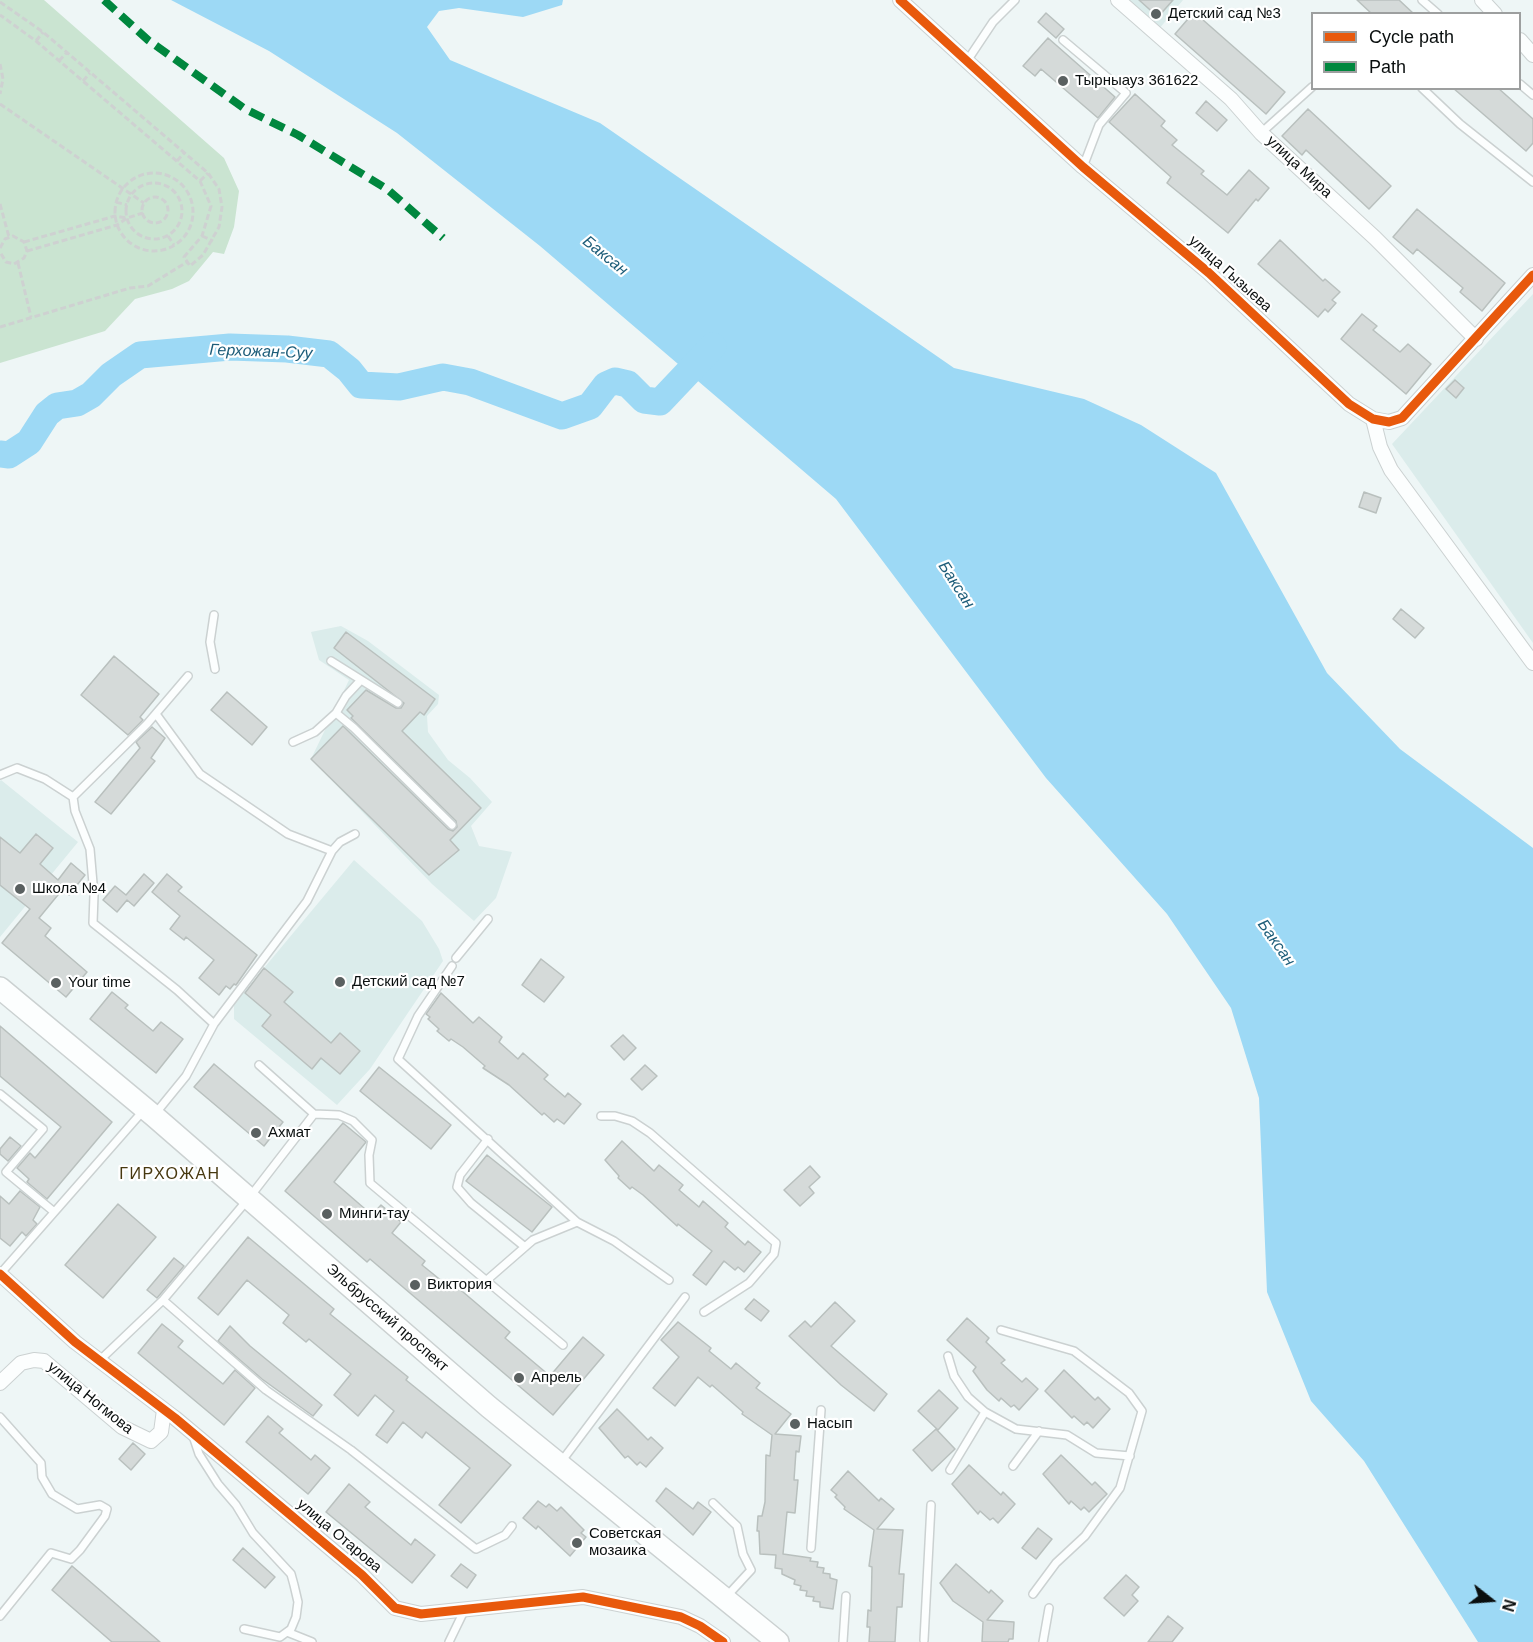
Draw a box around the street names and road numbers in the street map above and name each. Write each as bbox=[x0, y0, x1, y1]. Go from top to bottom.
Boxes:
street label: улица Мира bbox=[1263, 132, 1335, 202]
street label: улица Гызыева bbox=[1185, 232, 1275, 316]
street label: Эльбрусский проспект bbox=[322, 1260, 452, 1376]
street label: улица Ногмова bbox=[44, 1358, 136, 1438]
street label: улица Отарова bbox=[293, 1495, 385, 1577]

